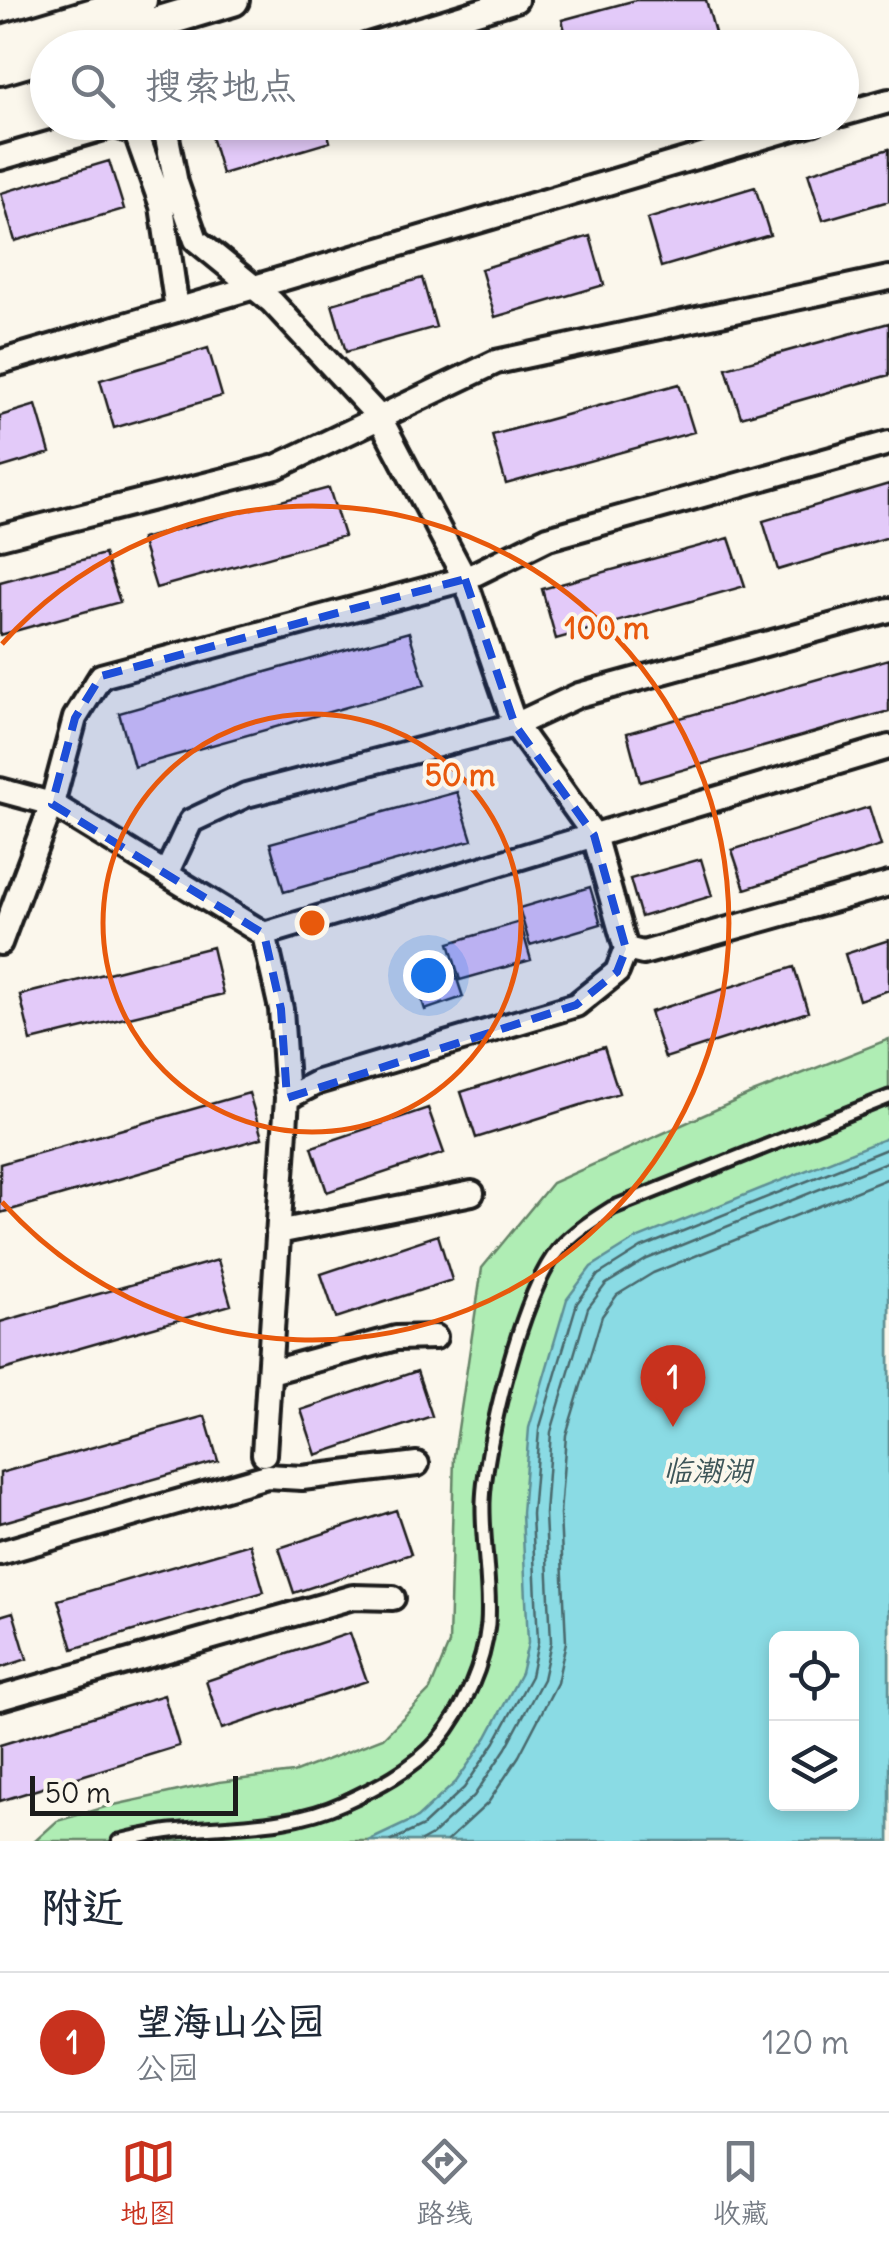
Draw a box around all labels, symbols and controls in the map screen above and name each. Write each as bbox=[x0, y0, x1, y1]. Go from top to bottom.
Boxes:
search box bbox=[30, 30, 859, 140]
icon: search bbox=[65, 58, 120, 113]
text: 搜索地点 bbox=[145, 62, 297, 109]
text: 100 m bbox=[565, 609, 649, 647]
text: 50 m bbox=[425, 756, 495, 794]
centre of rings bbox=[294, 905, 330, 941]
your location bbox=[403, 950, 454, 1001]
pin: 1 bbox=[640, 1344, 706, 1427]
water label: 临潮湖 bbox=[662, 1451, 755, 1489]
map controls bbox=[769, 1631, 859, 1811]
button: locate bbox=[769, 1631, 859, 1721]
button: layers bbox=[769, 1721, 859, 1811]
scale bar bbox=[30, 1771, 238, 1816]
text: 50 m bbox=[45, 1775, 111, 1811]
text: 附近 bbox=[40, 1881, 124, 1933]
text: 望海山公园 bbox=[135, 1998, 325, 2045]
text: 1 bbox=[66, 2022, 79, 2063]
text: 120 m bbox=[762, 2022, 849, 2063]
text: 公园 bbox=[135, 2047, 199, 2088]
tab: 地图 bbox=[120, 2134, 176, 2231]
tab: 路线 bbox=[416, 2134, 473, 2231]
tab: 收藏 bbox=[713, 2134, 769, 2231]

